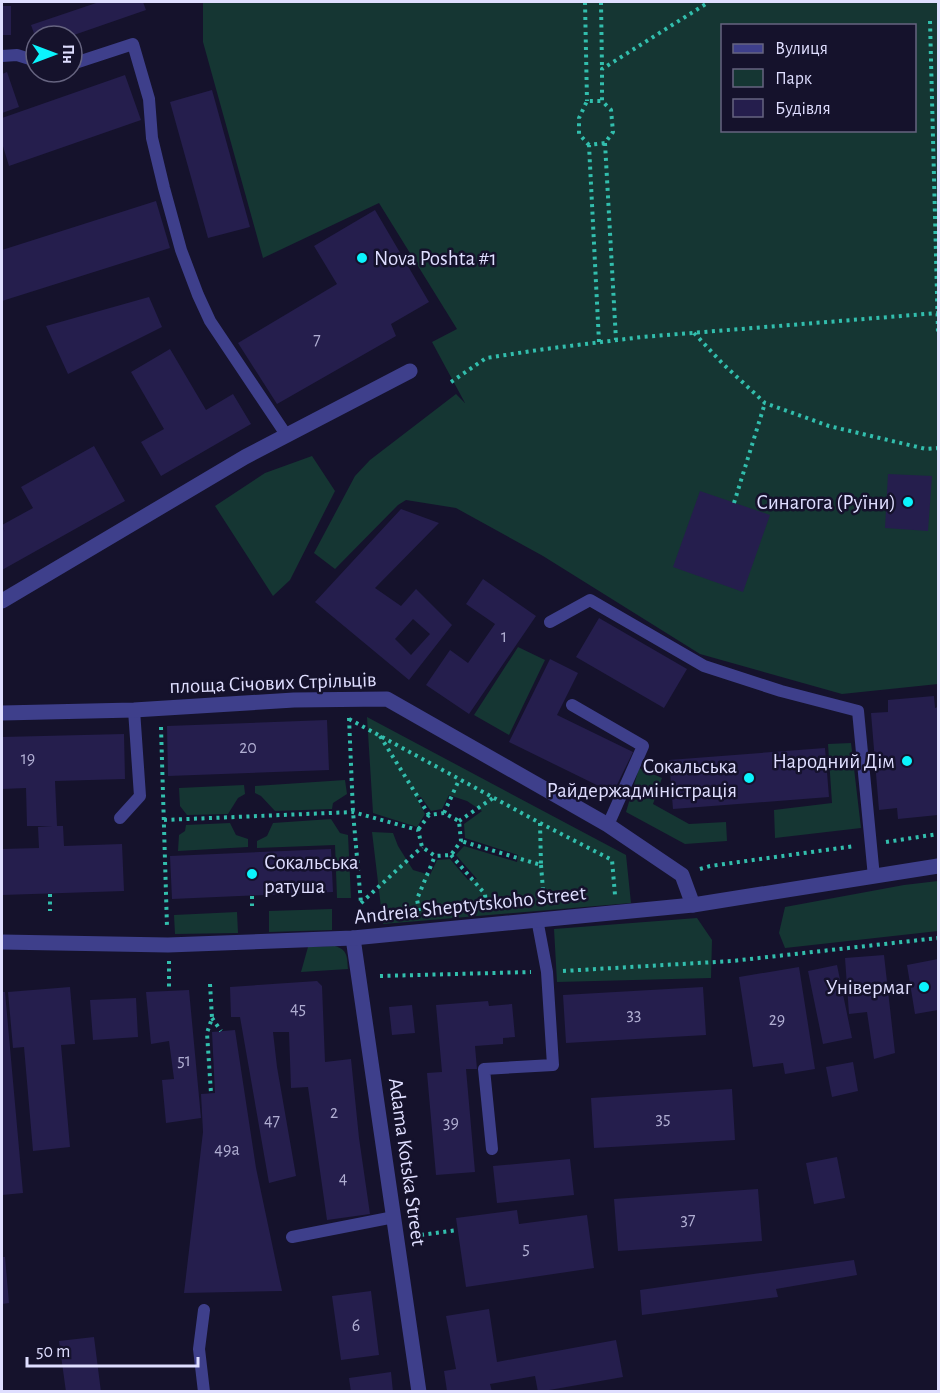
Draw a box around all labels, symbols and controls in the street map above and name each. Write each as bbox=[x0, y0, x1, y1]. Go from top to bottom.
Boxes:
north arrow bbox=[24, 24, 84, 84]
legend bbox=[721, 24, 916, 132]
text: Вулиця bbox=[775, 40, 828, 58]
text: Пн bbox=[60, 44, 76, 64]
text: Парк bbox=[775, 70, 813, 88]
text: Будівля bbox=[775, 100, 831, 118]
place label: Nova Poshta #1 bbox=[374, 248, 497, 269]
marker: Nova Poshta #1 bbox=[355, 251, 369, 265]
house number: 7 bbox=[313, 331, 321, 349]
place label: Синагога (Руїни) bbox=[756, 492, 896, 513]
marker: Синагога (Руїни) bbox=[901, 495, 915, 509]
house number: 1 bbox=[501, 628, 507, 646]
street label: площа Січових Стрільців bbox=[169, 669, 377, 697]
house number: 20 bbox=[239, 739, 257, 757]
house number: 19 bbox=[21, 750, 35, 768]
place label: Народний Дім bbox=[772, 751, 895, 772]
marker: Народний Дім bbox=[900, 754, 914, 768]
place label: Сокальська Райдержадміністрація bbox=[547, 756, 737, 801]
marker: Сокальська Райдержадміністрація bbox=[742, 771, 756, 785]
place label: Сокальська ратуша bbox=[264, 852, 359, 897]
marker: Сокальська ратуша bbox=[245, 867, 259, 881]
street label: Andreia Sheptytskoho Street bbox=[353, 882, 587, 928]
place label: Універмаг bbox=[826, 977, 913, 998]
marker: Універмаг bbox=[917, 980, 931, 994]
house number: 45 bbox=[290, 1000, 306, 1018]
house number: 33 bbox=[627, 1006, 641, 1024]
house number: 29 bbox=[769, 1011, 785, 1029]
house number: 51 bbox=[177, 1052, 191, 1070]
street label: Adama Kotska Street bbox=[385, 1077, 429, 1248]
house number: 2 bbox=[330, 1104, 338, 1122]
house number: 35 bbox=[656, 1110, 670, 1128]
house number: 47 bbox=[264, 1112, 280, 1130]
house number: 39 bbox=[443, 1114, 459, 1132]
house number: 49а bbox=[214, 1141, 240, 1159]
house number: 4 bbox=[339, 1170, 348, 1188]
house number: 37 bbox=[681, 1211, 695, 1229]
house number: 5 bbox=[522, 1240, 530, 1258]
house number: 6 bbox=[352, 1317, 360, 1335]
scale bar bbox=[27, 1330, 198, 1368]
text: 50 m bbox=[36, 1343, 70, 1361]

